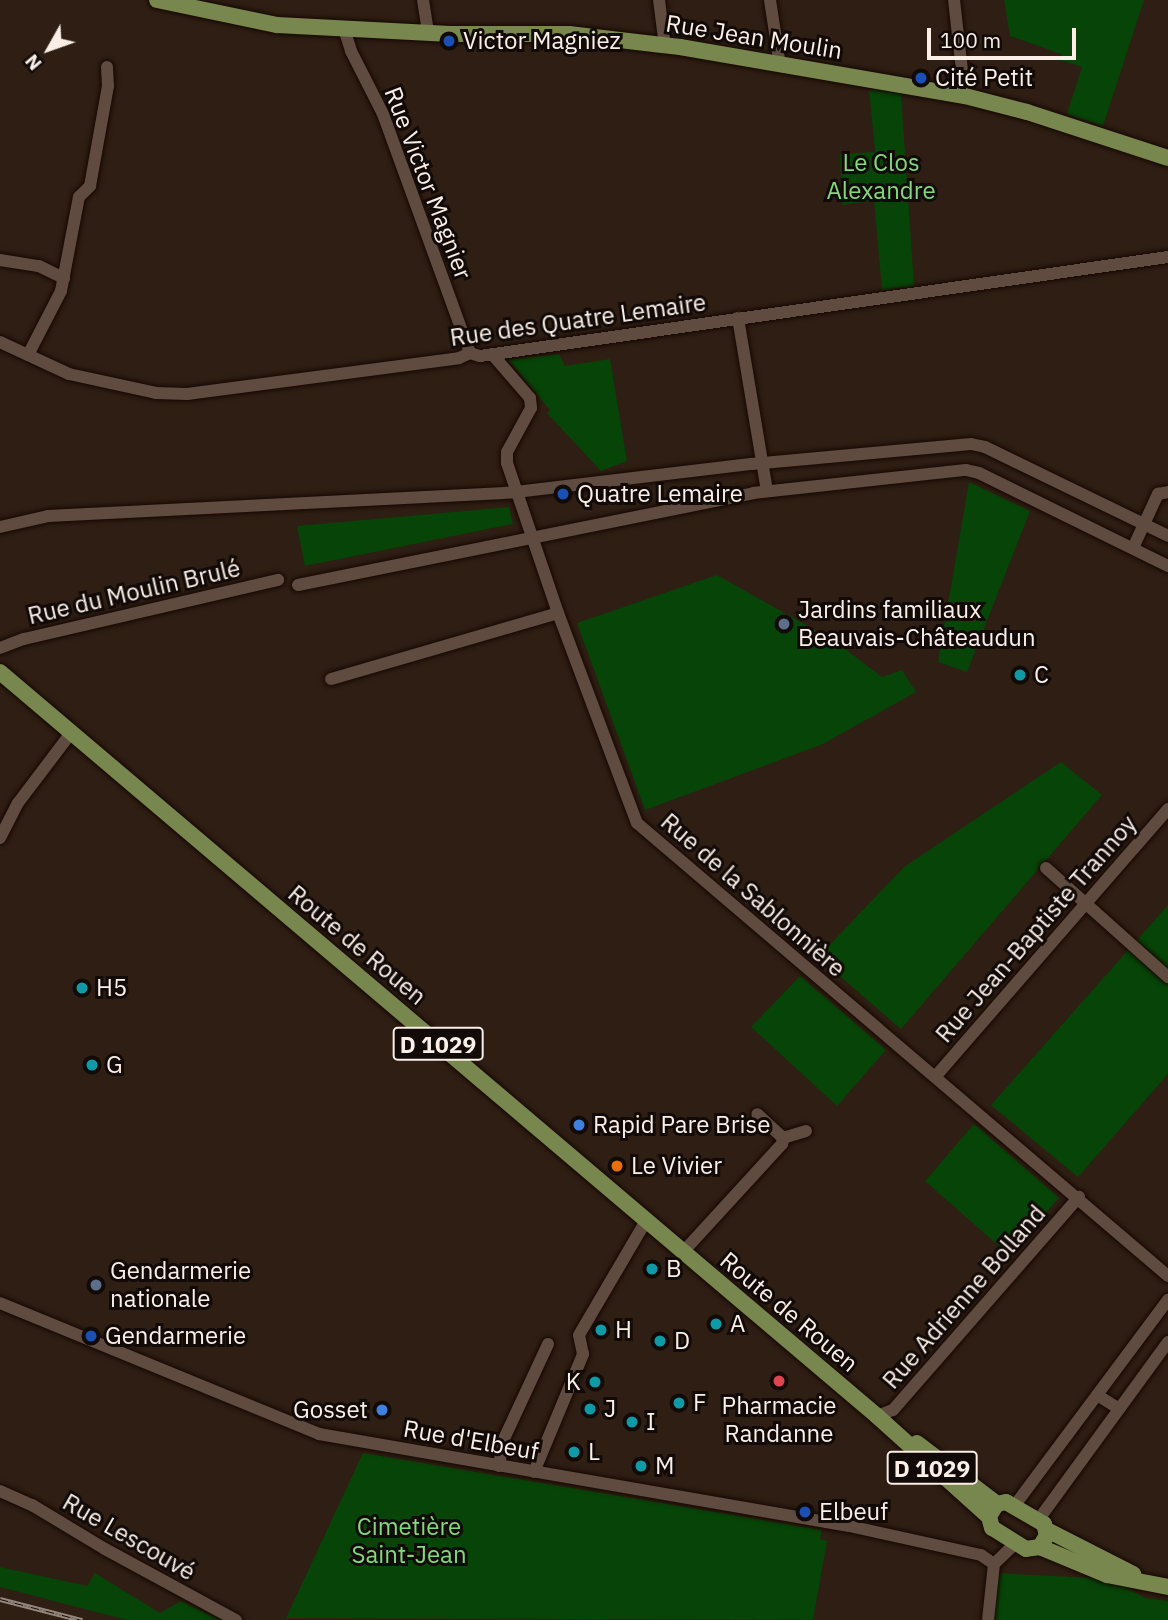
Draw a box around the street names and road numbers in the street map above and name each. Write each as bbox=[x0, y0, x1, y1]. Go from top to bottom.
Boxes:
street label: Rue Jean Moulin bbox=[664, 9, 844, 65]
street label: Rue Victor Magnier bbox=[378, 83, 478, 283]
street label: Rue des Quatre Lemaire bbox=[448, 288, 708, 352]
street label: Rue du Moulin Brulé bbox=[25, 554, 243, 630]
street label: Rue de la Sablonnière bbox=[655, 807, 851, 983]
street label: Rue Jean-Baptiste Trannoy bbox=[930, 810, 1142, 1048]
street label: Route de Rouen bbox=[282, 879, 432, 1011]
road number: D 1029 bbox=[392, 1024, 484, 1064]
street label: Rue Adrienne Bolland bbox=[876, 1199, 1052, 1395]
street label: Route de Rouen bbox=[714, 1246, 864, 1378]
street label: Rue d'Elbeuf bbox=[401, 1414, 541, 1466]
road number: D 1029 bbox=[886, 1448, 978, 1488]
street label: Rue Lescouvé bbox=[58, 1487, 200, 1587]

